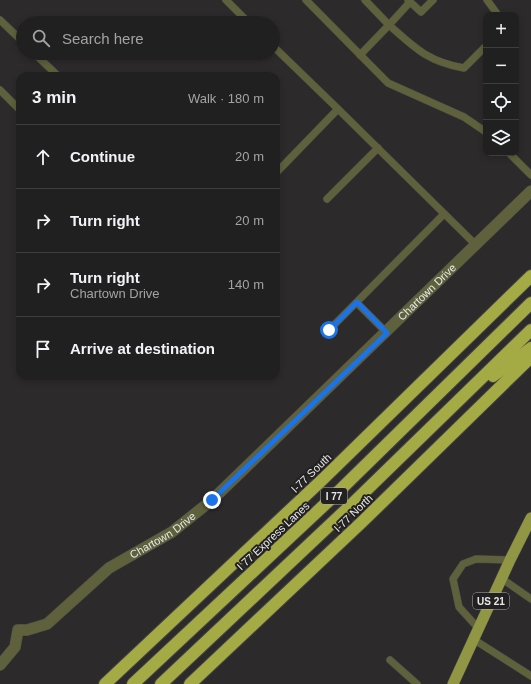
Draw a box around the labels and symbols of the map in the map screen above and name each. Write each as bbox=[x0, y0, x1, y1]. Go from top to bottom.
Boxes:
street label: Chartown Drive bbox=[395, 261, 458, 323]
route start bbox=[320, 321, 338, 339]
street label: I-77 South bbox=[289, 451, 333, 495]
road number: I 77 bbox=[321, 488, 347, 504]
route end bbox=[203, 491, 221, 509]
street label: I-77 North bbox=[331, 492, 375, 534]
street label: I 77 Express Lanes bbox=[234, 499, 312, 573]
street label: Chartown Drive bbox=[128, 510, 198, 561]
road number: US 21 bbox=[473, 593, 509, 609]

